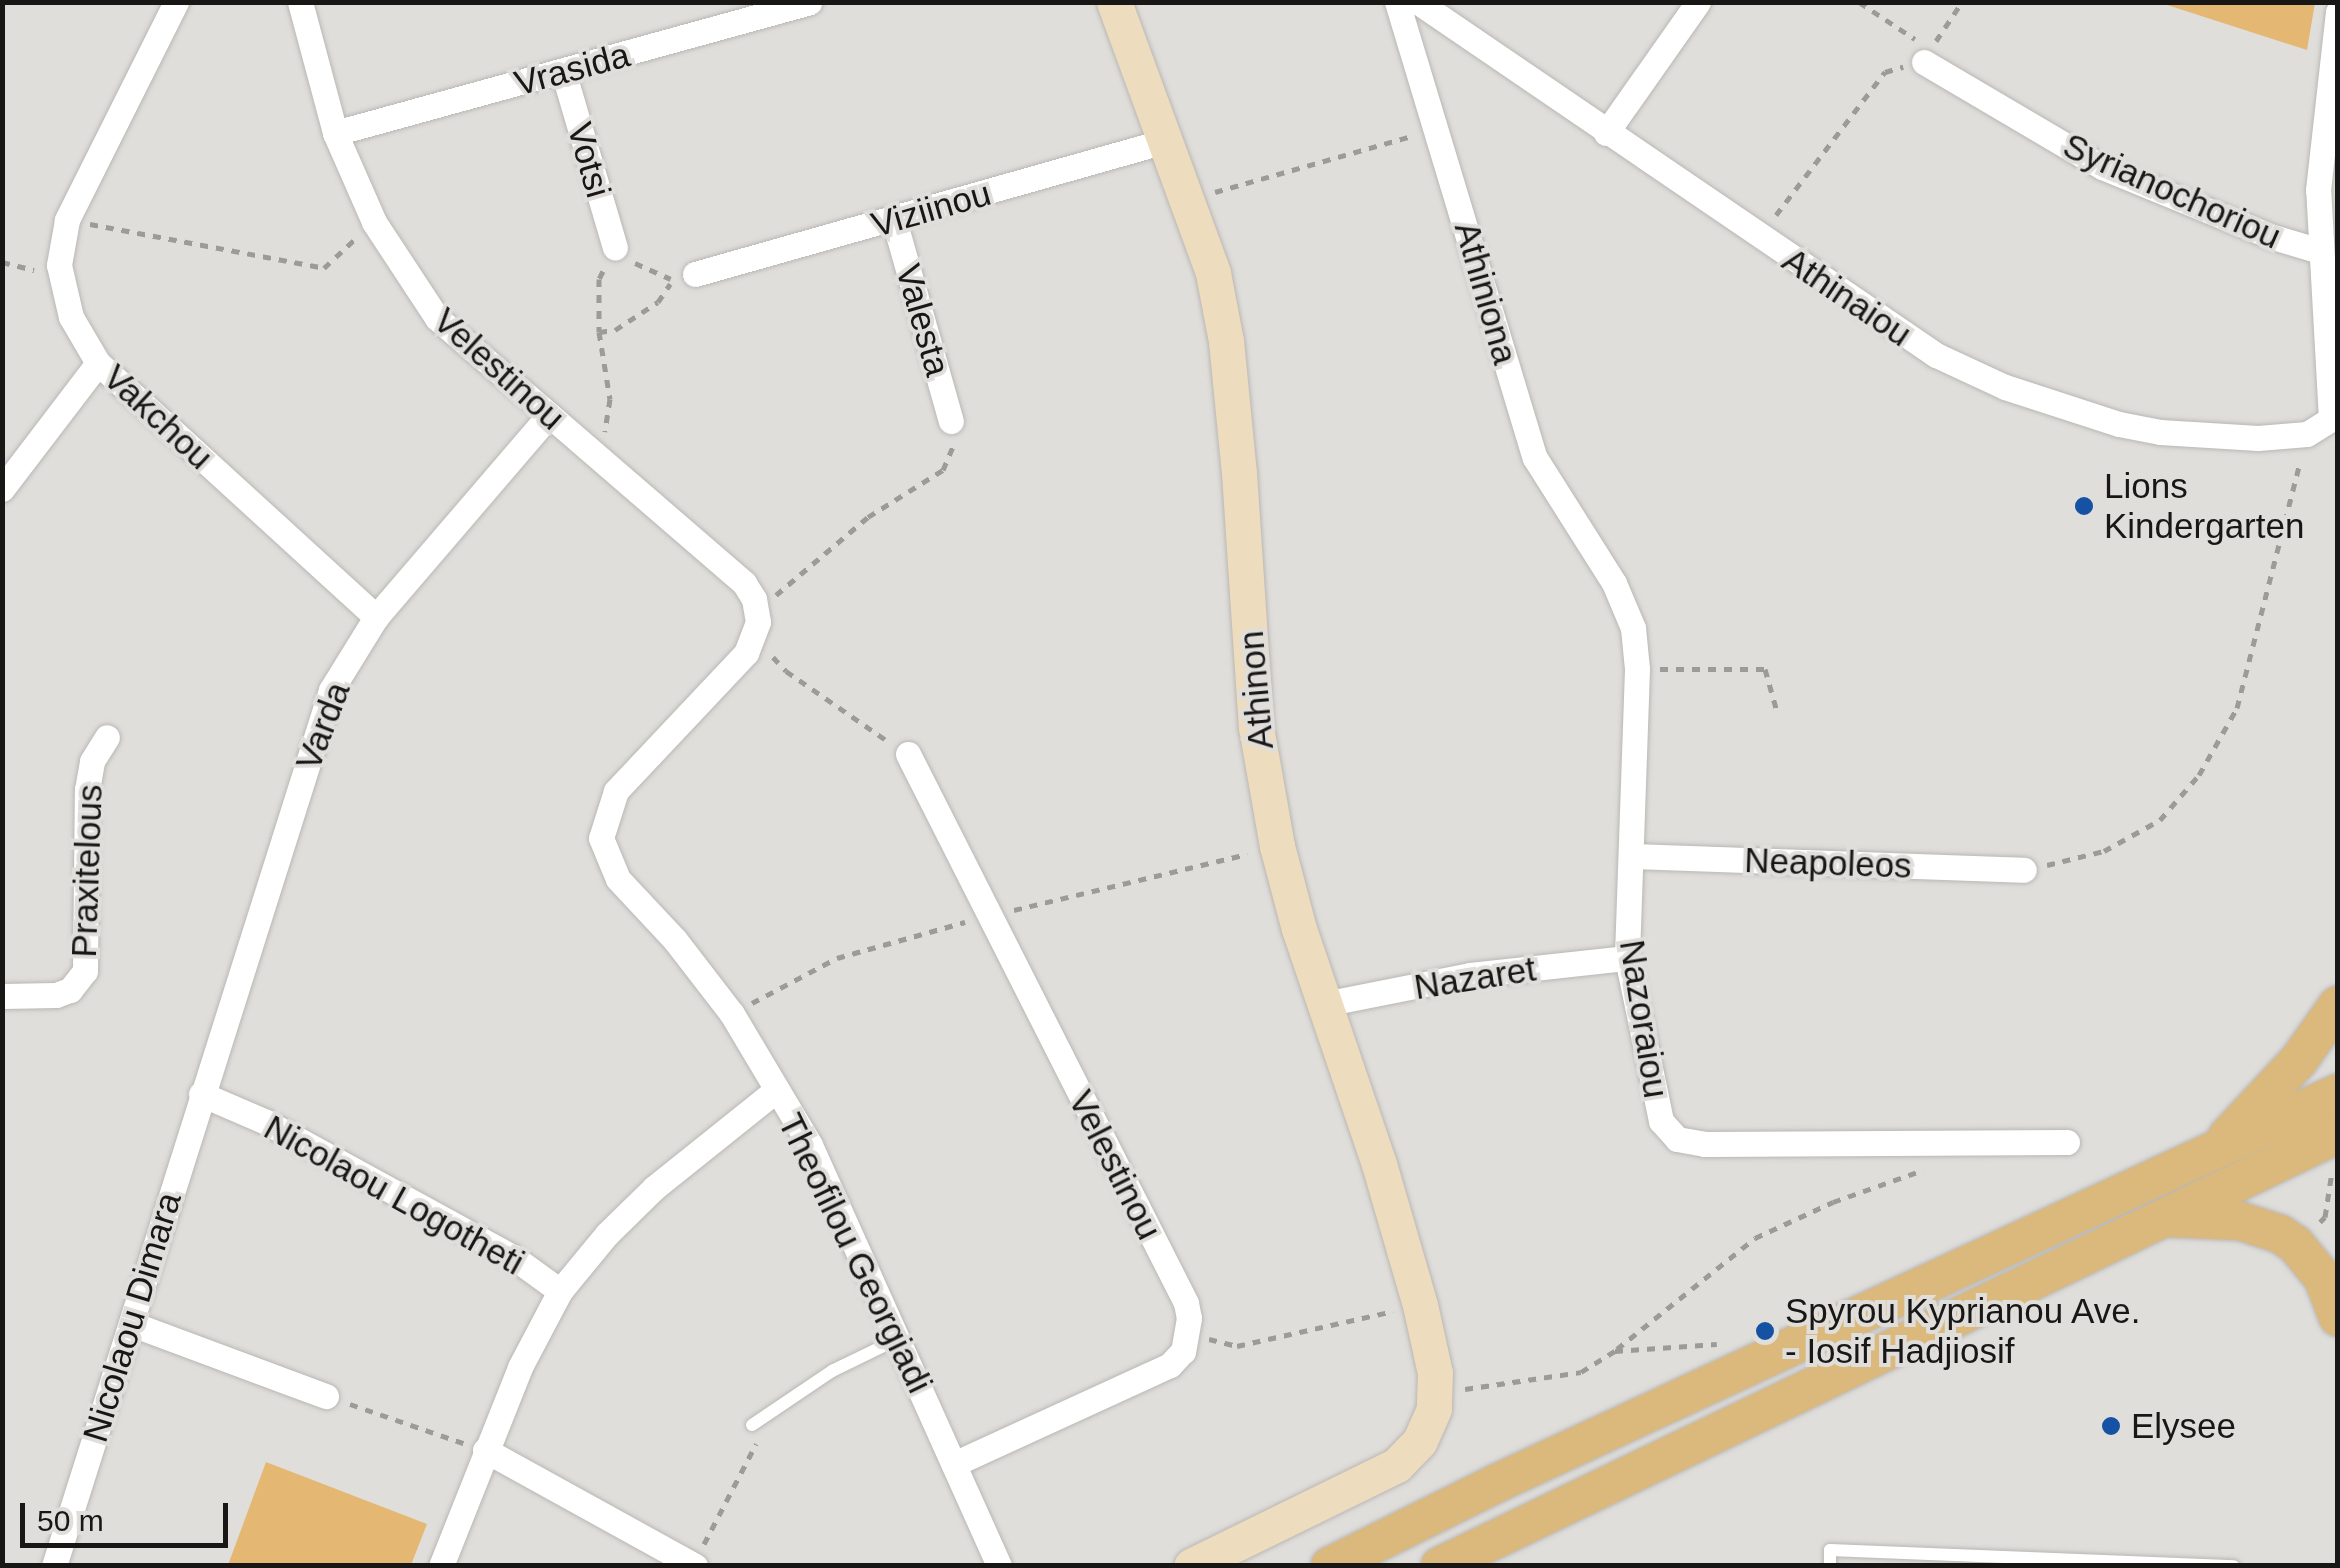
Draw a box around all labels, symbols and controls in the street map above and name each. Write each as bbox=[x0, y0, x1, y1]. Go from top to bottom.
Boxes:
street label: Vrasida bbox=[510, 34, 634, 104]
street label: Votsi bbox=[558, 118, 620, 202]
street label: Syrianochoriou bbox=[2057, 124, 2287, 258]
street label: Viziinou bbox=[867, 172, 995, 246]
street label: Athiniona bbox=[1446, 217, 1526, 369]
street label: Athinaiou bbox=[1775, 239, 1919, 355]
street label: Valesta bbox=[887, 259, 959, 381]
street label: Velestinou bbox=[425, 299, 573, 439]
street label: Vakchou bbox=[95, 356, 221, 478]
place label: Lions Kindergarten bbox=[2104, 465, 2304, 547]
marker: Lions Kindergarten bbox=[2073, 495, 2095, 517]
street label: Athinon bbox=[1230, 629, 1282, 751]
street label: Varda bbox=[287, 676, 359, 776]
street label: Praxitelous bbox=[63, 784, 111, 958]
street label: Neapoleos bbox=[1744, 839, 1912, 887]
street label: Nazoraiou bbox=[1611, 937, 1677, 1101]
street label: Nazaret bbox=[1411, 948, 1539, 1008]
street label: Velestinou bbox=[1060, 1084, 1170, 1246]
street label: Nicolaou Logotheti bbox=[257, 1106, 531, 1284]
street label: Theofilou Georgiadi bbox=[769, 1107, 941, 1399]
street label: Nicolaou Dimara bbox=[74, 1187, 190, 1447]
place label: Spyrou Kyprianou Ave. - Iosif Hadjiosif bbox=[1785, 1290, 2142, 1372]
marker: Spyrou Kyprianou Ave. - Iosif Hadjiosif bbox=[1754, 1320, 1776, 1342]
place label: Elysee bbox=[2131, 1405, 2236, 1447]
marker: Elysee bbox=[2100, 1415, 2122, 1437]
scale bar bbox=[25, 1483, 232, 1545]
text: 50 m bbox=[37, 1504, 104, 1537]

